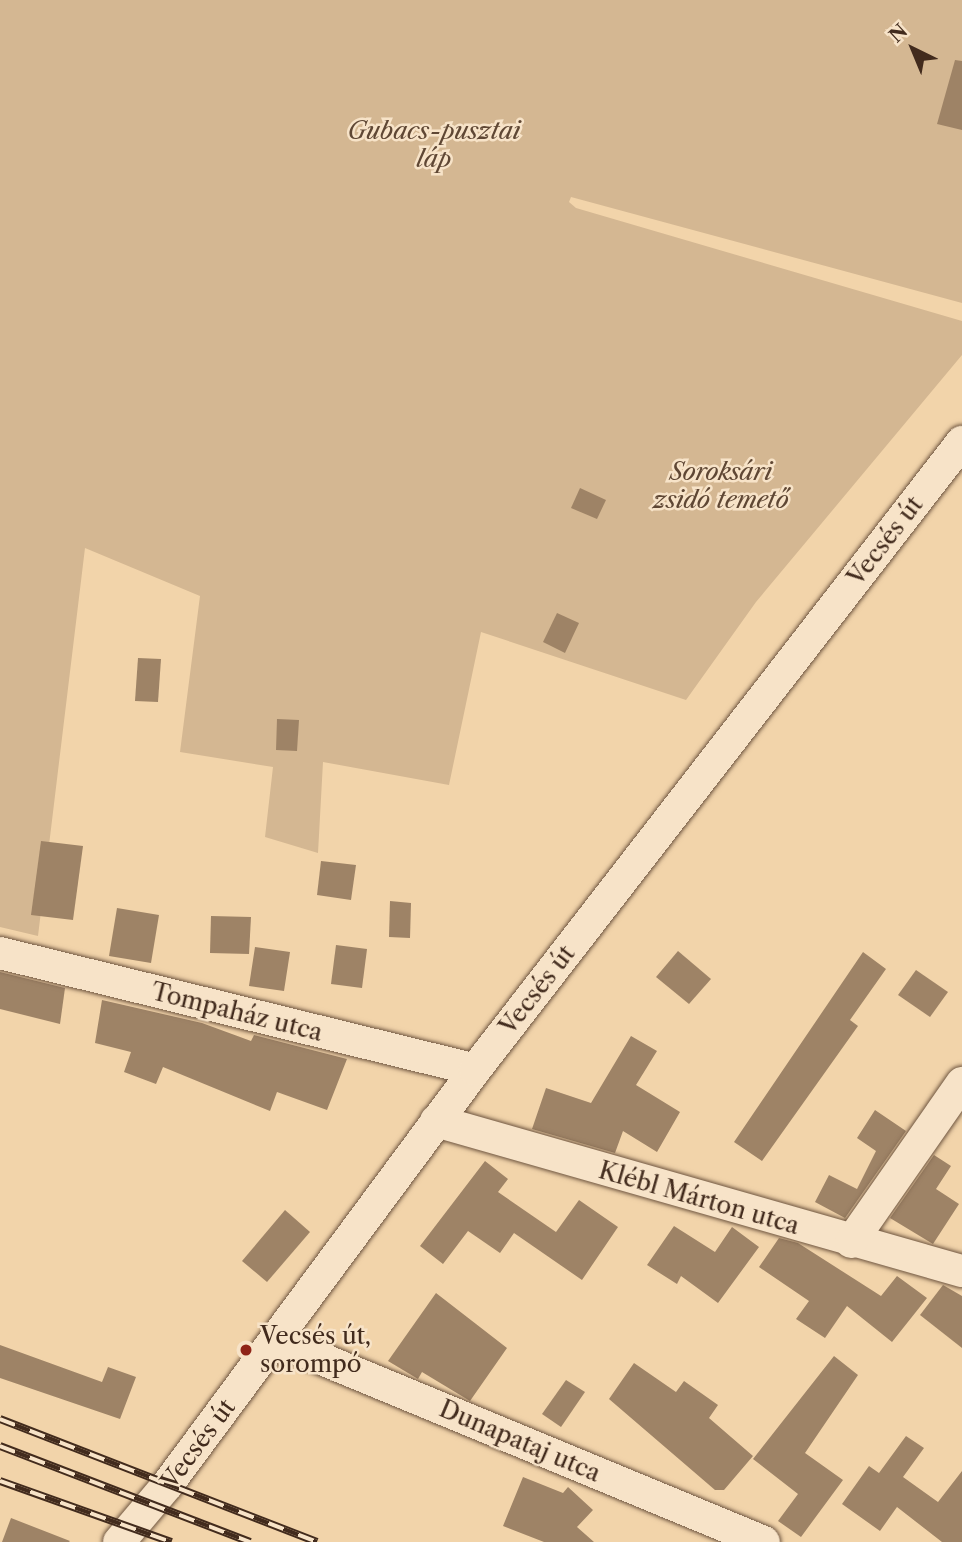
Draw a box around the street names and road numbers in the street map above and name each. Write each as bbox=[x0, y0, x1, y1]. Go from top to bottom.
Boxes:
street label: Vecsés út bbox=[841, 491, 929, 591]
street label: Vecsés út bbox=[493, 940, 581, 1040]
street label: Tompaház utca bbox=[149, 977, 325, 1047]
street label: Klébl Márton utca bbox=[595, 1156, 803, 1240]
street label: Vecsés út bbox=[155, 1393, 241, 1495]
street label: Dunapataj utca bbox=[435, 1394, 605, 1488]

